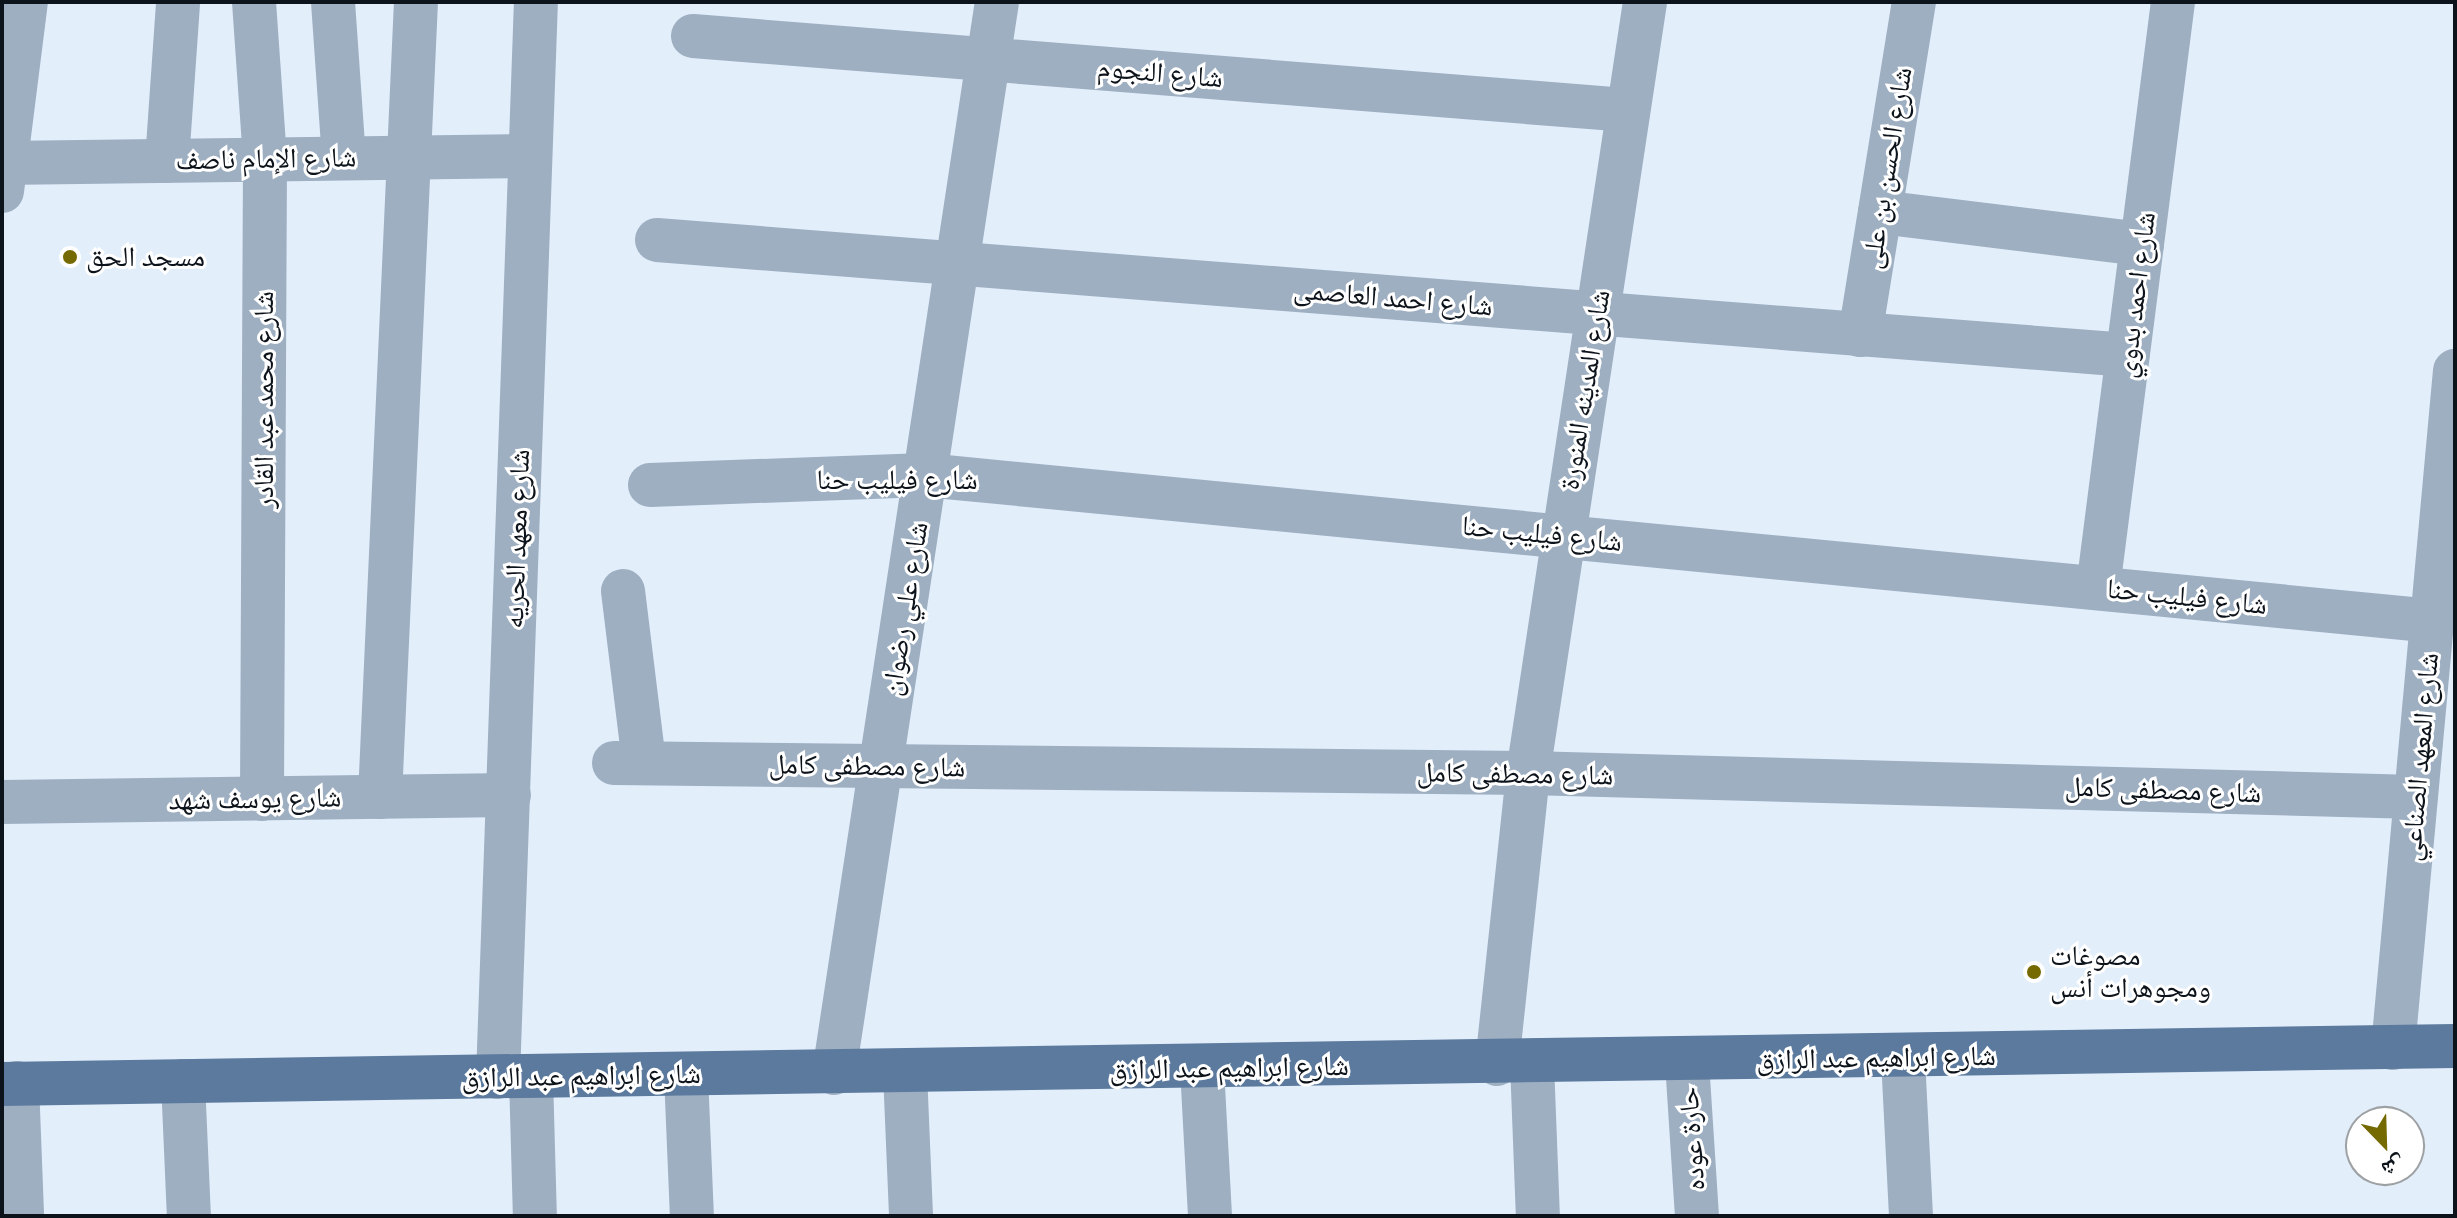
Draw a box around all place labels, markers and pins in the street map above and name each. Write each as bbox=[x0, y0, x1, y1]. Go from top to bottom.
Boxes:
place label: مسجد الحق bbox=[86, 240, 205, 274]
marker: مسجد الحق bbox=[61, 248, 79, 266]
place label: مصوغات ومجوهرات أنس bbox=[2050, 939, 2211, 1005]
marker: مصوغات ومجوهرات أنس bbox=[2025, 963, 2043, 981]

